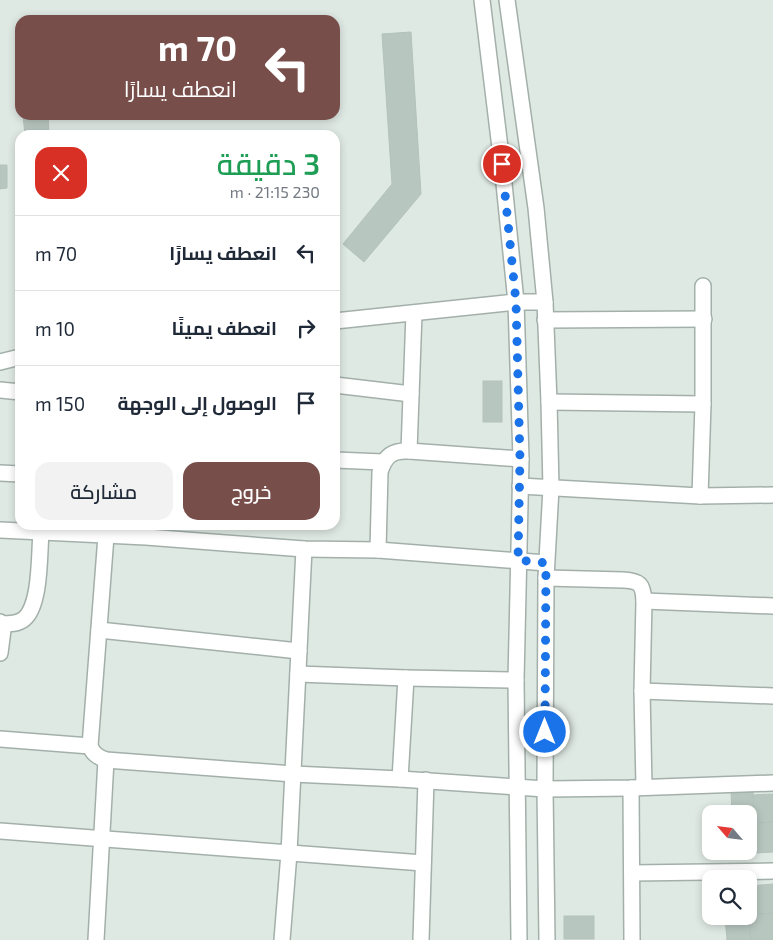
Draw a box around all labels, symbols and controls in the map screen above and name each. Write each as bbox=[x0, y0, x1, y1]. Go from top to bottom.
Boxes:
text: 70 m bbox=[158, 26, 237, 68]
icon: left bbox=[255, 35, 320, 100]
text: انعطف يسارًا bbox=[124, 75, 237, 101]
pin bbox=[481, 143, 523, 185]
text: 3 دقيقة bbox=[217, 145, 320, 181]
button: close bbox=[35, 147, 87, 199]
icon: arrive bbox=[488, 150, 516, 178]
text: 230 m · 21:15 bbox=[230, 182, 320, 201]
icon: left bbox=[292, 239, 320, 267]
text: انعطف يسارًا bbox=[169, 241, 277, 264]
text: 70 m bbox=[35, 242, 77, 265]
icon: right bbox=[292, 314, 320, 342]
text: انعطف يمينًا bbox=[172, 316, 277, 339]
text: 10 m bbox=[35, 317, 75, 340]
icon: arrive bbox=[292, 389, 320, 417]
text: الوصول إلى الوجهة bbox=[117, 391, 277, 414]
text: 150 m bbox=[35, 392, 85, 415]
button: مشاركة bbox=[35, 462, 173, 520]
button: خروج bbox=[183, 462, 320, 520]
position arrow bbox=[518, 705, 570, 757]
north arrow bbox=[702, 805, 758, 860]
map controls bbox=[702, 805, 757, 925]
button: search bbox=[702, 870, 757, 925]

